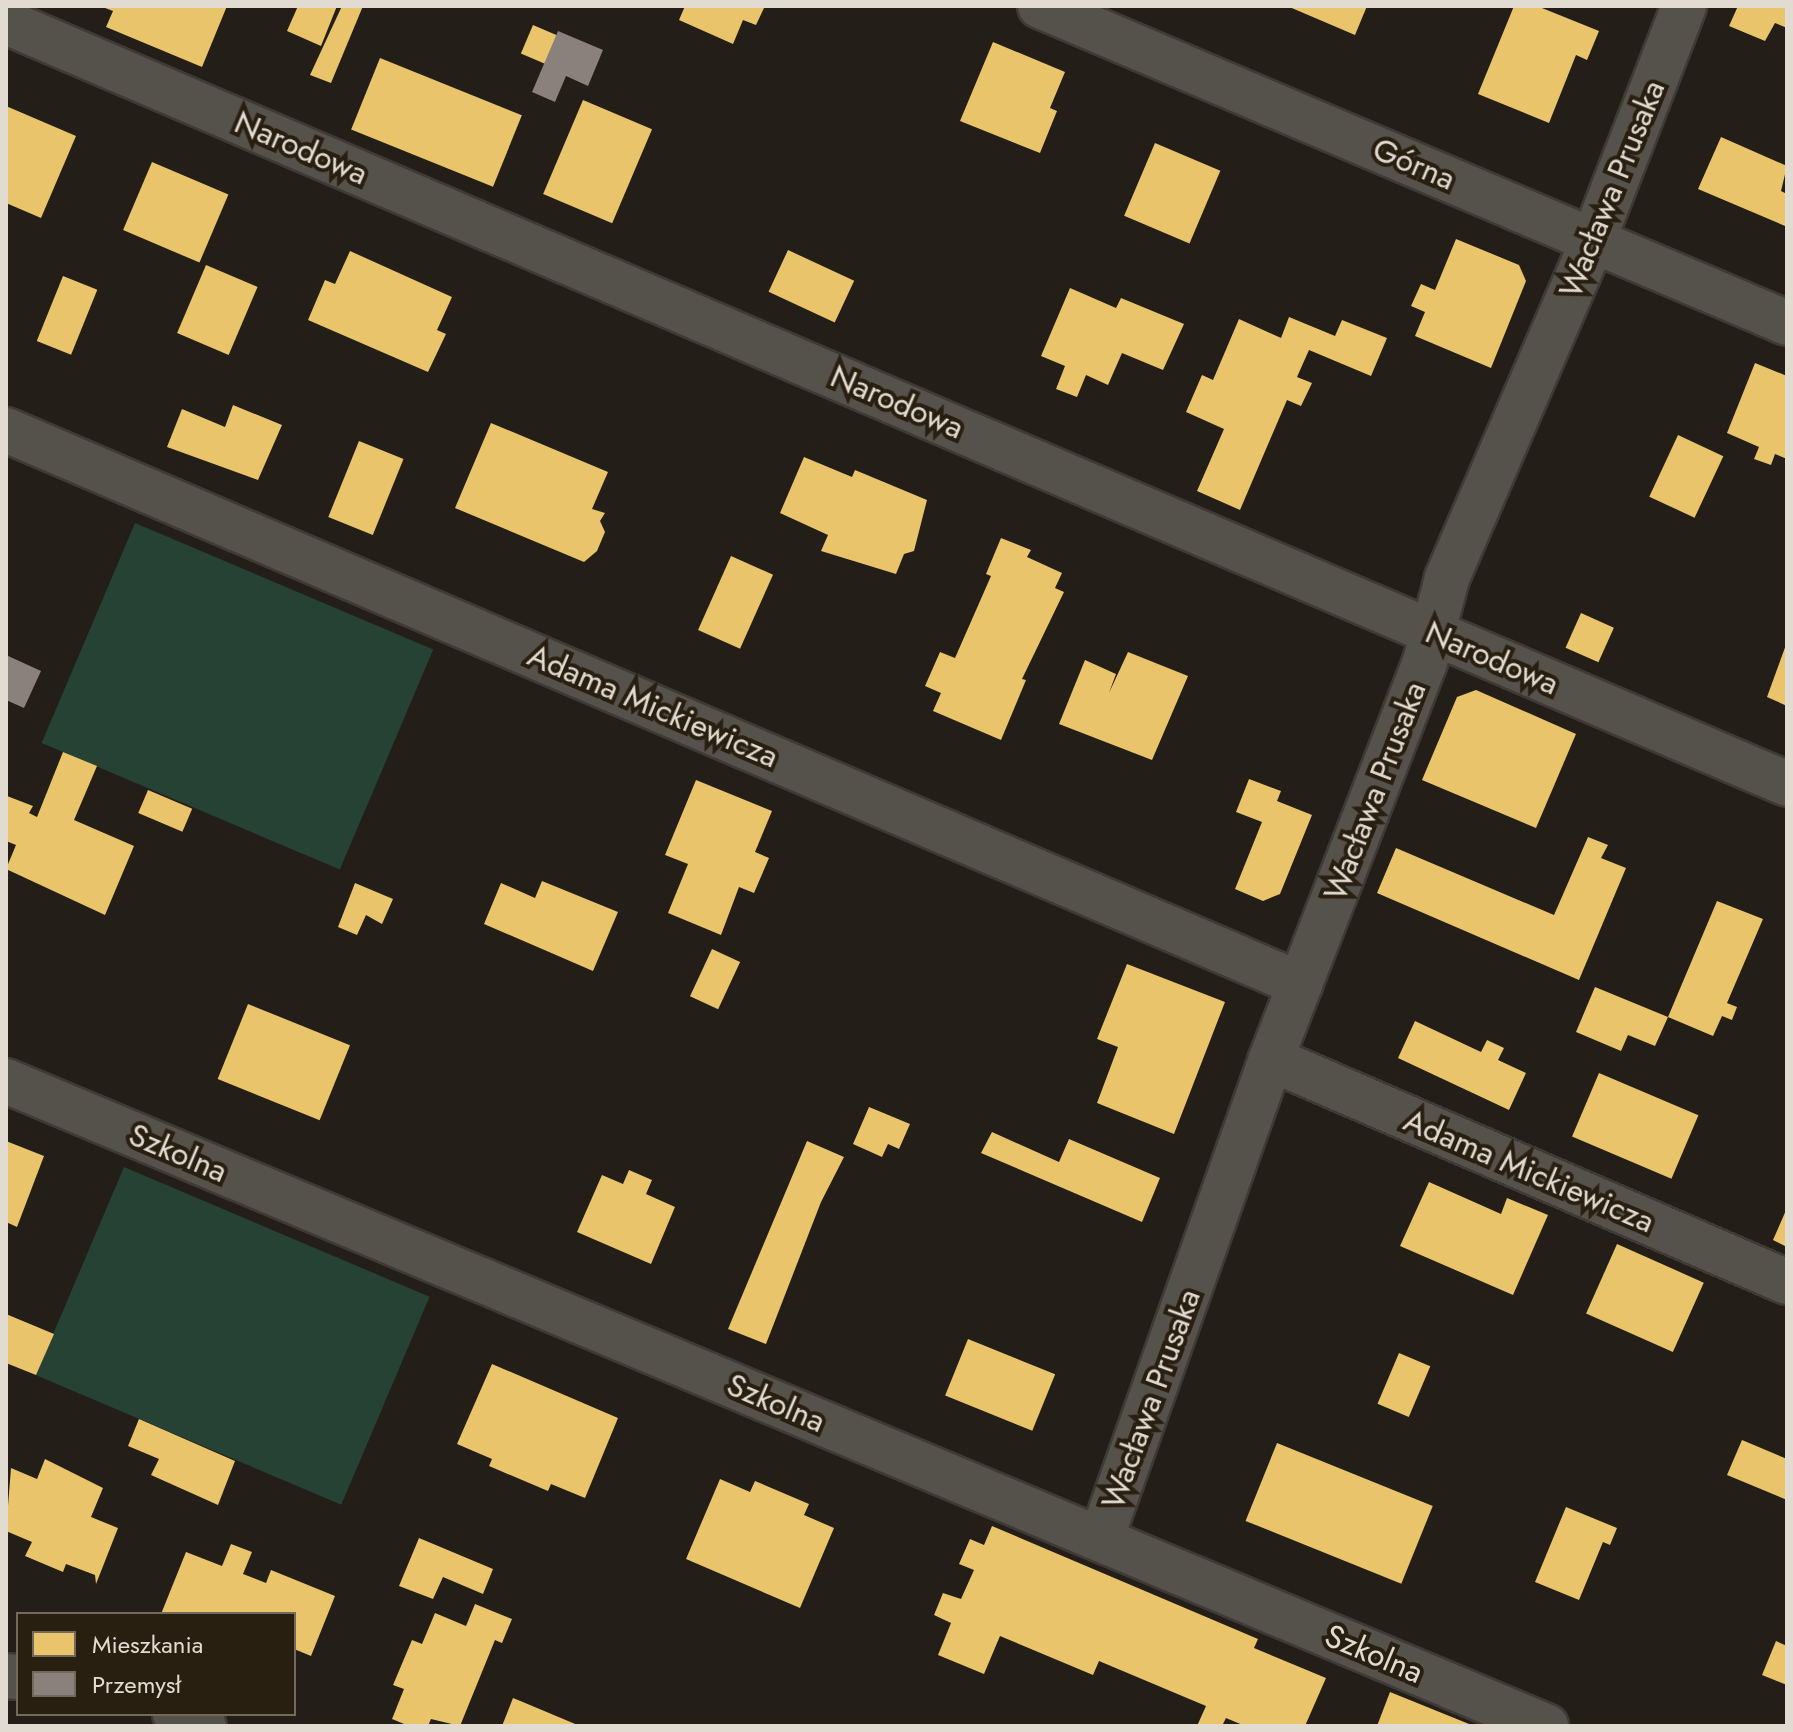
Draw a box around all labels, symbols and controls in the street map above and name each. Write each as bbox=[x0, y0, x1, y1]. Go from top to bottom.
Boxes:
street label: Wacława Prusaka bbox=[1551, 75, 1673, 303]
street label: Narodowa bbox=[229, 103, 373, 193]
street label: Górna bbox=[1367, 130, 1461, 198]
street label: Narodowa bbox=[825, 357, 969, 447]
street label: Narodowa bbox=[1420, 613, 1564, 703]
street label: Adama Mickiewicza bbox=[522, 636, 784, 776]
street label: Wacława Prusaka bbox=[1316, 676, 1434, 906]
street label: Adama Mickiewicza bbox=[1398, 1101, 1660, 1241]
street label: Szkolna bbox=[123, 1115, 233, 1191]
street label: Wacława Prusaka bbox=[1093, 1284, 1209, 1514]
street label: Szkolna bbox=[721, 1365, 831, 1441]
legend bbox=[16, 1612, 296, 1716]
street label: Szkolna bbox=[1319, 1616, 1429, 1692]
text: Mieszkania bbox=[92, 1627, 203, 1662]
text: Przemysł bbox=[92, 1667, 181, 1702]

